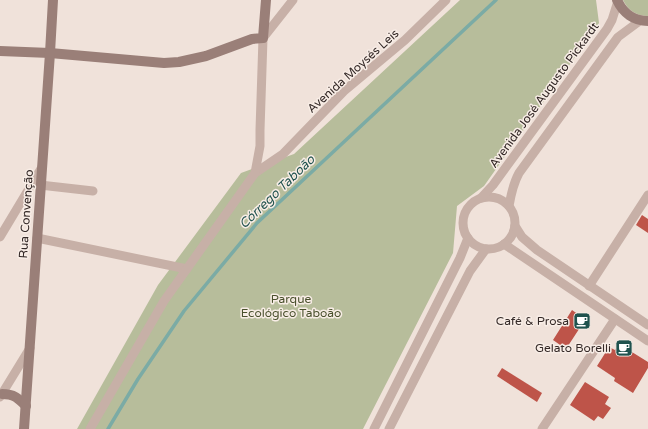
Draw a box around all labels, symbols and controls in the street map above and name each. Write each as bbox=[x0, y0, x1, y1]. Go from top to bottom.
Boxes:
street label: Avenida José Augusto Pickardt bbox=[486, 19, 602, 171]
street label: Avenida Moysés Leis bbox=[304, 26, 402, 116]
water label: Córrego Taboão bbox=[236, 151, 319, 232]
street label: Rua Convenção bbox=[16, 169, 36, 259]
park label: Parque Ecológico Taboão bbox=[241, 292, 341, 320]
cafe icon: Café & Prosa bbox=[572, 311, 592, 331]
place label: Café & Prosa bbox=[496, 314, 569, 328]
cafe icon: Gelato Borelli bbox=[614, 338, 634, 358]
place label: Gelato Borelli bbox=[535, 341, 611, 355]

